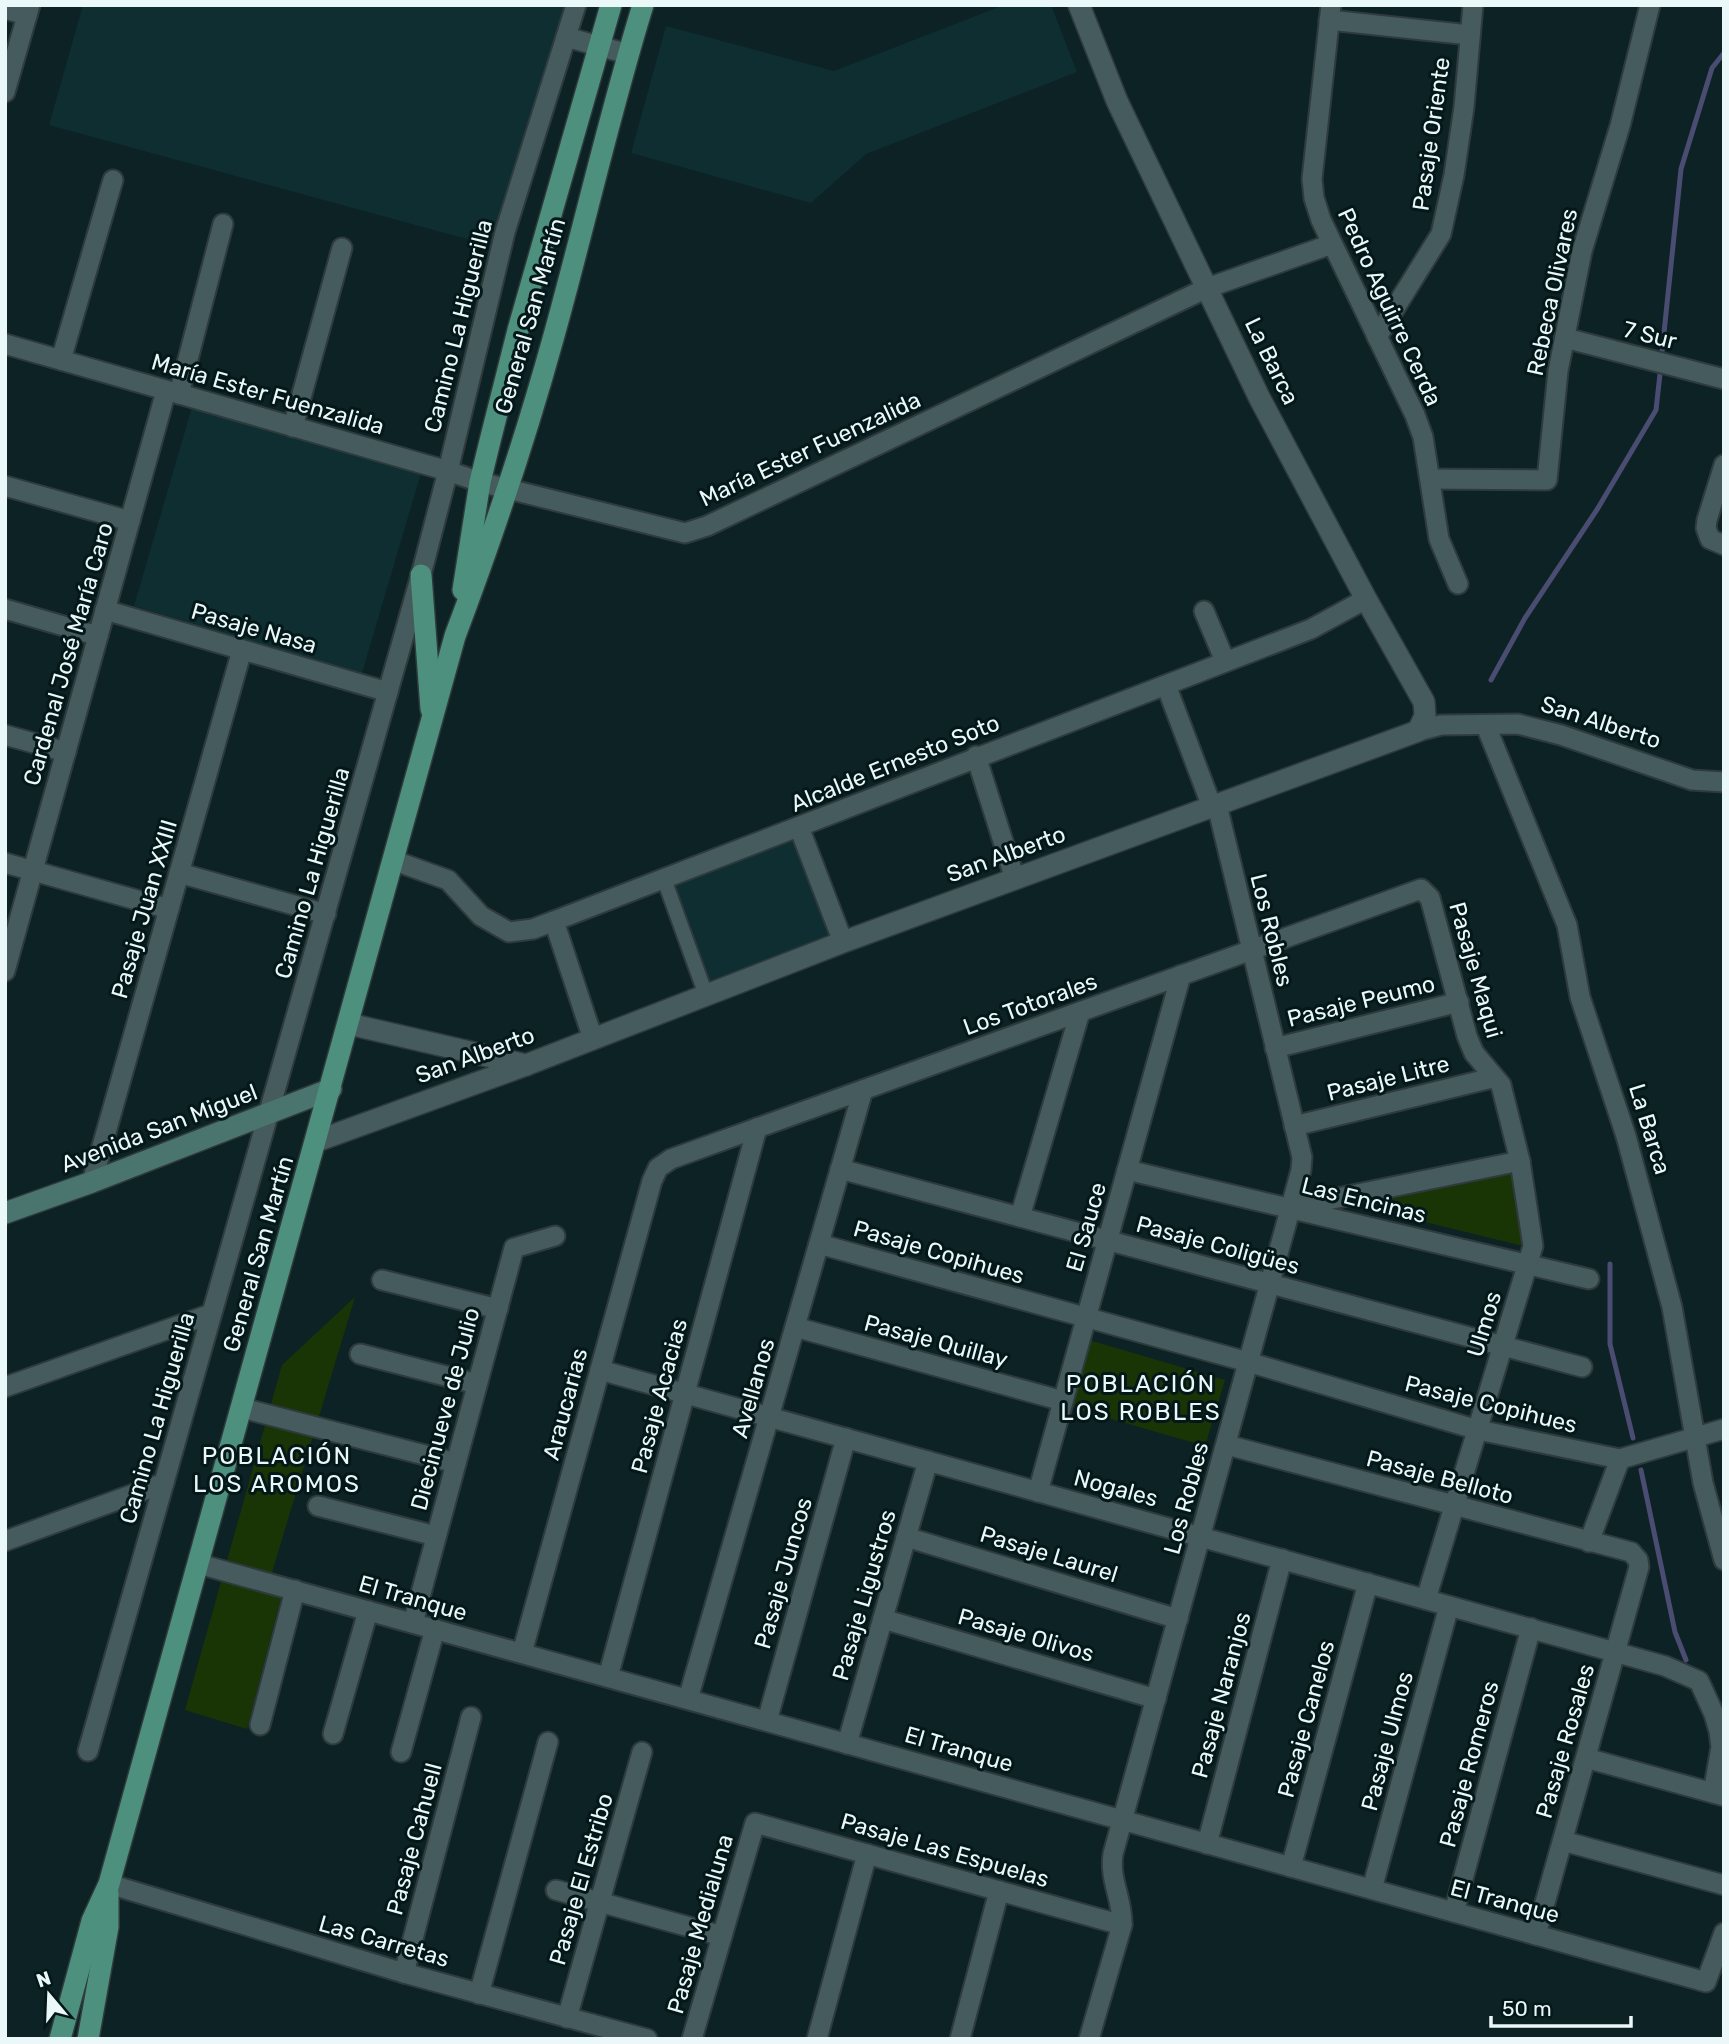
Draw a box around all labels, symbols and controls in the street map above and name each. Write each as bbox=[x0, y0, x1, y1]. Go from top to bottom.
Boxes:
street label: Pasaje Oriente bbox=[1406, 55, 1456, 213]
street label: Pedro Aguirre Cerda bbox=[1332, 204, 1448, 410]
street label: Rebeca Olivares bbox=[1521, 206, 1583, 378]
street label: General San Martín bbox=[489, 215, 571, 417]
street label: Camino La Higuerilla bbox=[418, 217, 498, 435]
street label: La Barca bbox=[1239, 313, 1305, 409]
street label: 7 Sur bbox=[1620, 315, 1680, 355]
street label: María Ester Fuenzalida bbox=[148, 347, 388, 441]
street label: María Ester Fuenzalida bbox=[695, 385, 925, 513]
street label: Cardenal José María Caro bbox=[17, 519, 119, 789]
street label: Pasaje Nasa bbox=[188, 597, 320, 659]
street label: San Alberto bbox=[1537, 689, 1665, 755]
street label: Alcalde Ernesto Soto bbox=[786, 708, 1004, 818]
street label: Camino La Higuerilla bbox=[268, 764, 356, 982]
street label: Pasaje Juan XXIII bbox=[105, 816, 183, 1002]
street label: San Alberto bbox=[943, 820, 1069, 888]
street label: Los Robles bbox=[1244, 871, 1300, 989]
street label: Pasaje Maqui bbox=[1443, 899, 1509, 1041]
street label: Los Totorales bbox=[959, 967, 1101, 1041]
street label: Pasaje Peumo bbox=[1284, 969, 1438, 1033]
street label: San Alberto bbox=[412, 1021, 538, 1089]
street label: Pasaje Litre bbox=[1324, 1049, 1452, 1107]
street label: Avenida San Miguel bbox=[57, 1078, 261, 1178]
street label: La Barca bbox=[1623, 1080, 1677, 1178]
street label: General San Martín bbox=[217, 1153, 299, 1355]
street label: Las Encinas bbox=[1299, 1171, 1429, 1229]
street label: El Sauce bbox=[1060, 1179, 1112, 1275]
street label: Pasaje Coligües bbox=[1133, 1210, 1303, 1280]
street label: Pasaje Copihues bbox=[850, 1214, 1028, 1290]
street label: Ulmos bbox=[1461, 1288, 1507, 1360]
street label: Diecinueve de Julio bbox=[404, 1305, 486, 1513]
street label: Pasaje Quillay bbox=[861, 1308, 1011, 1374]
street label: Camino La Higuerilla bbox=[113, 1309, 201, 1527]
street label: Pasaje Acacias bbox=[625, 1316, 693, 1476]
street label: Avellanos bbox=[725, 1335, 781, 1441]
street label: Araucarias bbox=[537, 1345, 593, 1463]
street label: Pasaje Copihues bbox=[1402, 1369, 1580, 1439]
district label: POBLACIÓN LOS ROBLES bbox=[1060, 1370, 1222, 1426]
street label: Los Robles bbox=[1158, 1439, 1214, 1557]
district label: POBLACIÓN LOS AROMOS bbox=[193, 1442, 361, 1498]
street label: Pasaje Belloto bbox=[1363, 1444, 1517, 1510]
street label: Nogales bbox=[1071, 1463, 1161, 1513]
street label: Pasaje Juncos bbox=[748, 1494, 818, 1652]
street label: Pasaje Ligustros bbox=[826, 1506, 902, 1684]
street label: Pasaje Laurel bbox=[977, 1520, 1121, 1588]
street label: El Tranque bbox=[355, 1569, 471, 1627]
street label: Pasaje Olivos bbox=[955, 1602, 1097, 1668]
street label: Pasaje Naranjos bbox=[1185, 1609, 1257, 1781]
street label: Pasaje Canelos bbox=[1272, 1637, 1340, 1801]
street label: Pasaje Rosales bbox=[1530, 1661, 1600, 1821]
street label: Pasaje Ulmos bbox=[1355, 1668, 1419, 1814]
street label: Pasaje Romeros bbox=[1433, 1678, 1505, 1850]
street label: El Tranque bbox=[901, 1720, 1017, 1778]
street label: Pasaje Cahuell bbox=[380, 1760, 448, 1918]
street label: Pasaje El Estribo bbox=[543, 1790, 619, 1968]
street label: Pasaje Las Espuelas bbox=[838, 1807, 1052, 1893]
street label: Pasaje Medialuna bbox=[661, 1831, 739, 2017]
street label: El Tranque bbox=[1447, 1873, 1563, 1929]
street label: Las Carretas bbox=[315, 1909, 453, 1973]
north arrow bbox=[14, 1960, 84, 2030]
text: N bbox=[33, 1966, 54, 1992]
scale bar bbox=[1491, 1984, 1631, 2028]
text: 50 m bbox=[1502, 1996, 1552, 2021]

